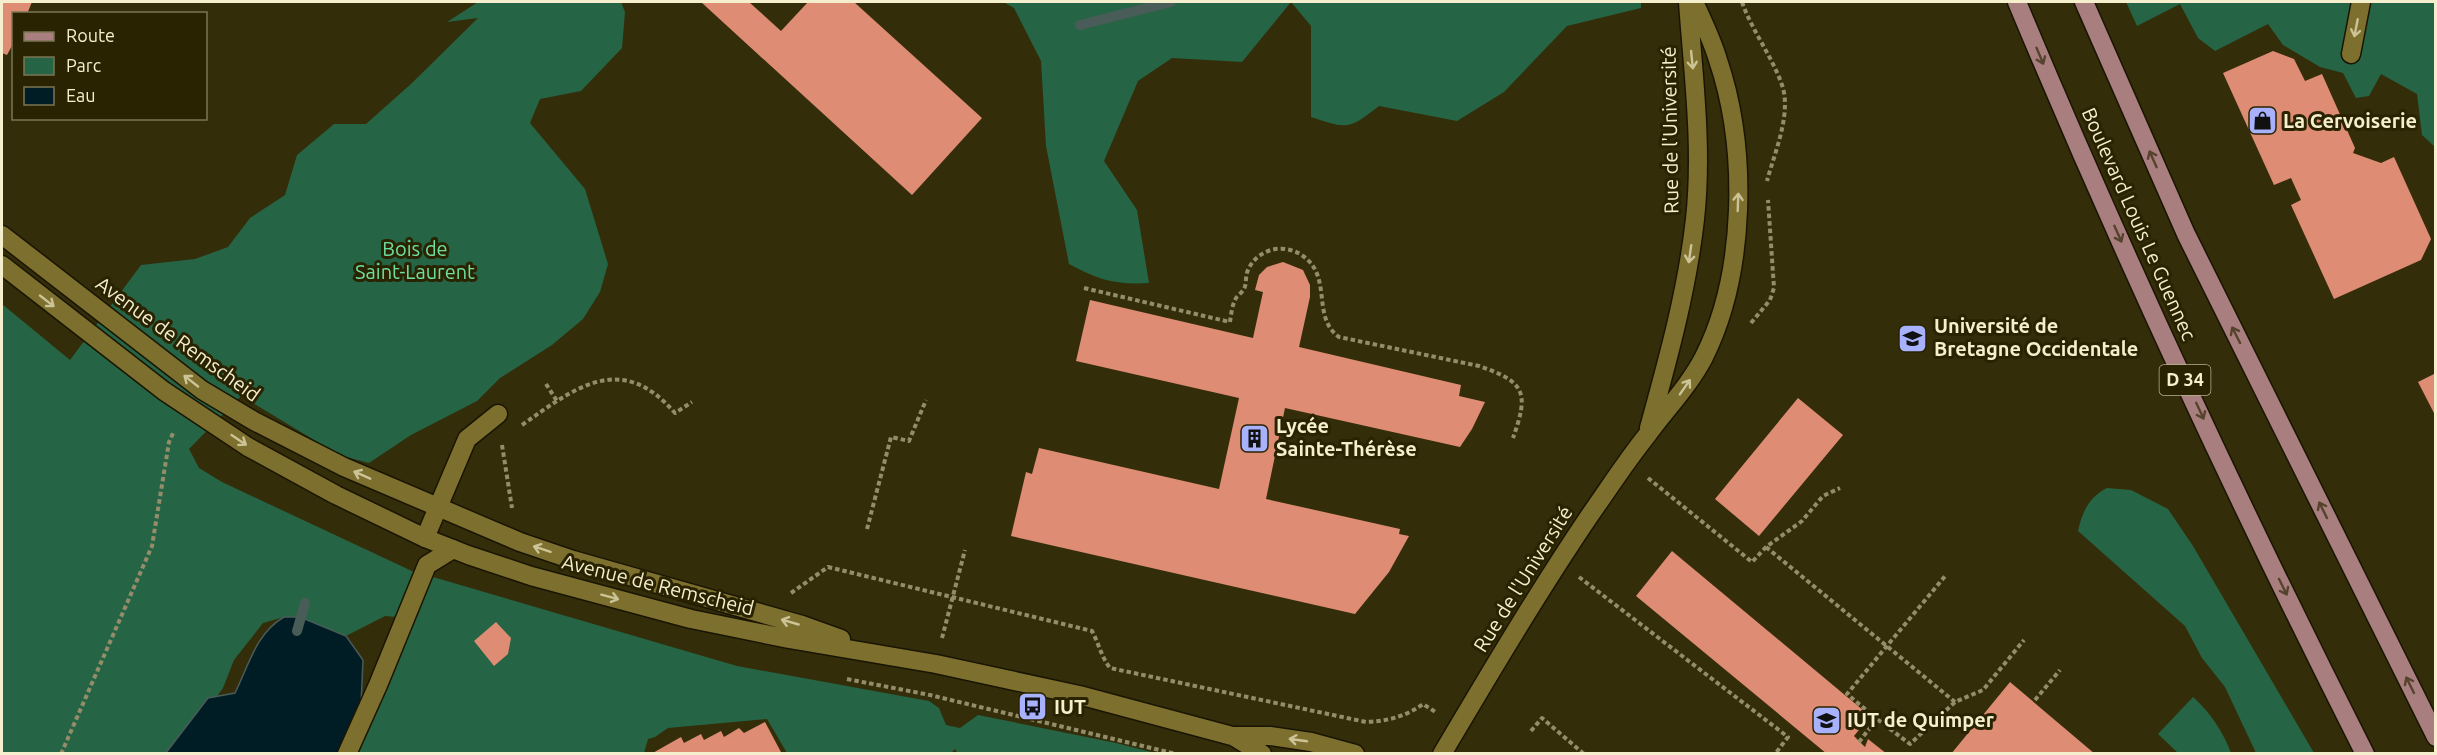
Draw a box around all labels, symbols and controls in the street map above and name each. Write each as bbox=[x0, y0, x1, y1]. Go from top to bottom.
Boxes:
legend bbox=[12, 12, 207, 120]
one-way arrow bbox=[2350, 18, 2361, 37]
text: Route bbox=[66, 25, 115, 45]
street label: Rue de l'Université bbox=[1657, 46, 1682, 214]
one-way arrow bbox=[2035, 46, 2046, 64]
one-way arrow bbox=[1687, 49, 1698, 69]
text: Parc bbox=[66, 55, 101, 75]
text: Eau bbox=[66, 85, 96, 105]
street label: Boulevard Louis Le Guennec bbox=[2078, 104, 2201, 344]
shop icon: La Cervoiserie bbox=[2246, 105, 2278, 137]
place label: La Cervoiserie bbox=[2283, 109, 2417, 132]
one-way arrow bbox=[2146, 151, 2158, 169]
one-way arrow bbox=[1732, 193, 1743, 213]
one-way arrow bbox=[2113, 225, 2124, 243]
park label: Bois de Saint-Laurent bbox=[355, 237, 475, 283]
one-way arrow bbox=[1685, 244, 1696, 264]
street label: Avenue de Remscheid bbox=[92, 271, 265, 406]
one-way arrow bbox=[39, 295, 55, 308]
place label: Université de Bretagne Occidentale bbox=[1934, 314, 2138, 360]
school or university icon: Université de Bretagne Occidentale bbox=[1897, 322, 1929, 354]
one-way arrow bbox=[2230, 327, 2241, 345]
road number: D 34 bbox=[2160, 365, 2210, 395]
one-way arrow bbox=[184, 375, 200, 388]
one-way arrow bbox=[1679, 380, 1691, 396]
one-way arrow bbox=[2194, 402, 2206, 420]
place label: Lycée Sainte-Thérèse bbox=[1276, 414, 1417, 460]
building icon: Lycée Sainte-Thérèse bbox=[1239, 422, 1271, 454]
one-way arrow bbox=[230, 435, 247, 447]
one-way arrow bbox=[353, 469, 371, 481]
one-way arrow bbox=[2317, 501, 2329, 519]
street label: Rue de l'Université bbox=[1468, 502, 1577, 656]
one-way arrow bbox=[533, 543, 552, 554]
street label: Avenue de Remscheid bbox=[560, 550, 756, 620]
one-way arrow bbox=[2278, 578, 2290, 596]
one-way arrow bbox=[600, 592, 619, 604]
one-way arrow bbox=[781, 615, 800, 627]
one-way arrow bbox=[2403, 676, 2415, 694]
bus stop icon: IUT bbox=[1017, 691, 1049, 723]
place label: IUT bbox=[1054, 695, 1086, 718]
school or university icon: IUT de Quimper bbox=[1810, 704, 1842, 736]
place label: IUT de Quimper bbox=[1847, 708, 1995, 731]
one-way arrow bbox=[1289, 734, 1309, 745]

